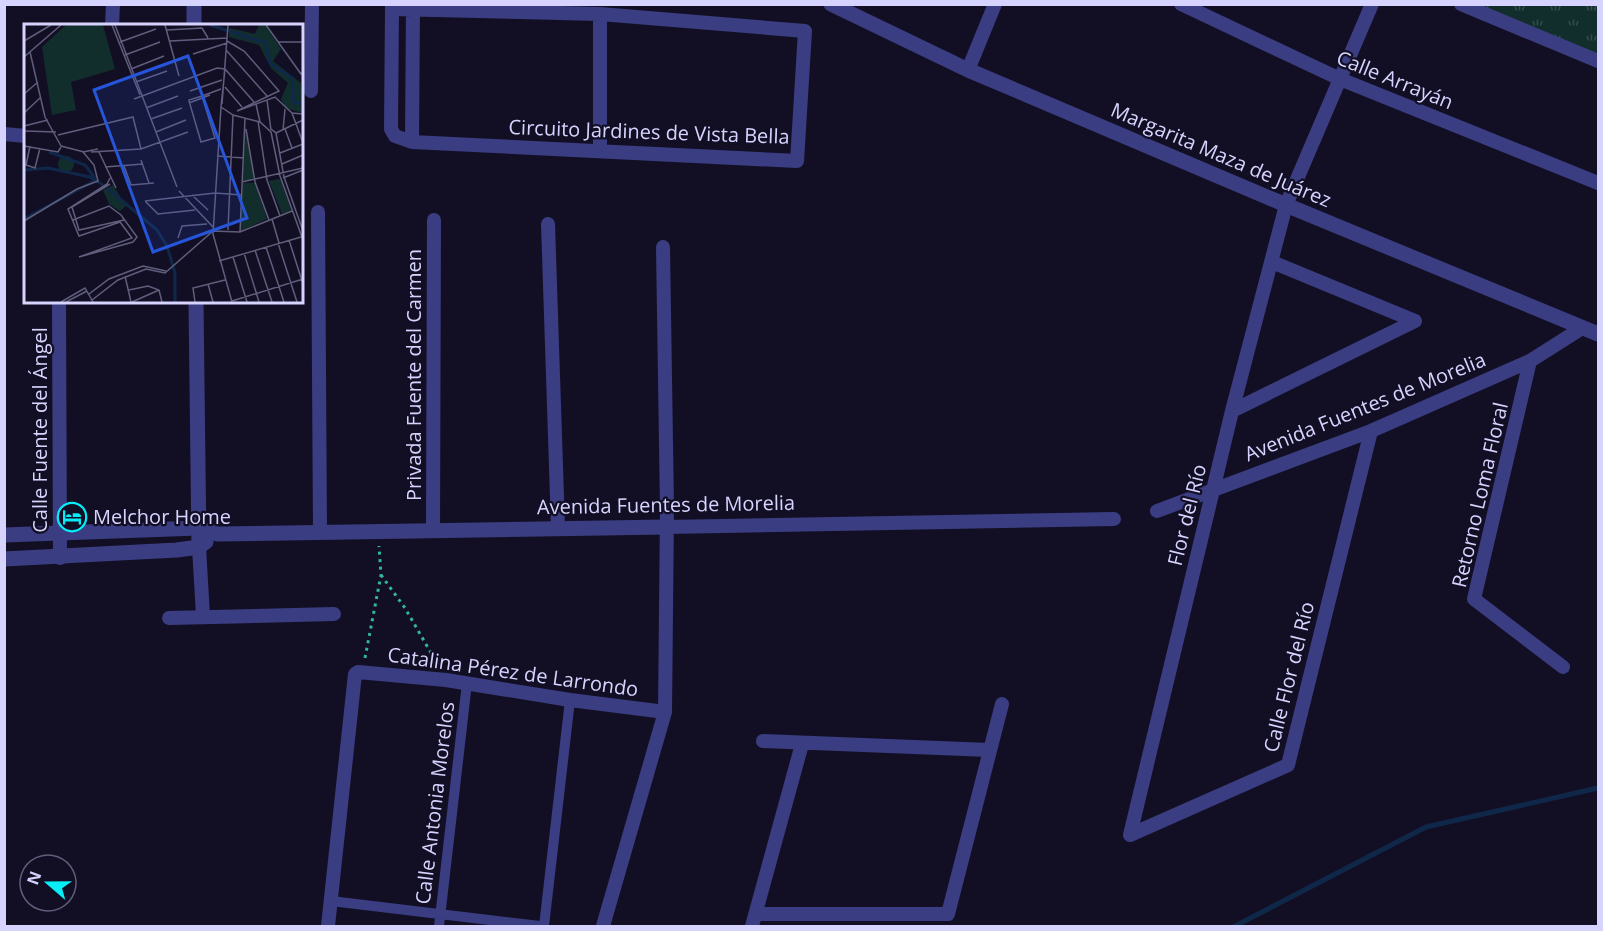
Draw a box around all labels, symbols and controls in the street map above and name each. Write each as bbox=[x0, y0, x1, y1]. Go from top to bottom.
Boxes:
inset map bbox=[24, 24, 303, 303]
street label: Calle Arrayán bbox=[1333, 44, 1458, 115]
street label: Margarita Maza de Juárez bbox=[1107, 96, 1335, 213]
street label: Circuito Jardines de Vista Bella bbox=[508, 113, 790, 150]
street label: Privada Fuente del Carmen bbox=[400, 249, 427, 501]
street label: Calle Fuente del Ángel bbox=[26, 327, 53, 533]
street label: Avenida Fuentes de Morelia bbox=[1240, 346, 1490, 467]
street label: Retorno Loma Floral bbox=[1445, 400, 1514, 590]
street label: Flor del Río bbox=[1161, 461, 1212, 569]
street label: Avenida Fuentes de Morelia bbox=[537, 489, 795, 520]
hotel icon: Melchor Home bbox=[56, 501, 88, 533]
place label: Melchor Home bbox=[93, 503, 231, 530]
street label: Calle Flor del Río bbox=[1257, 599, 1320, 755]
street label: Catalina Pérez de Larrondo bbox=[386, 641, 640, 702]
street label: Calle Antonia Morelos bbox=[409, 700, 460, 906]
north arrow bbox=[18, 853, 78, 913]
text: N bbox=[21, 868, 46, 888]

